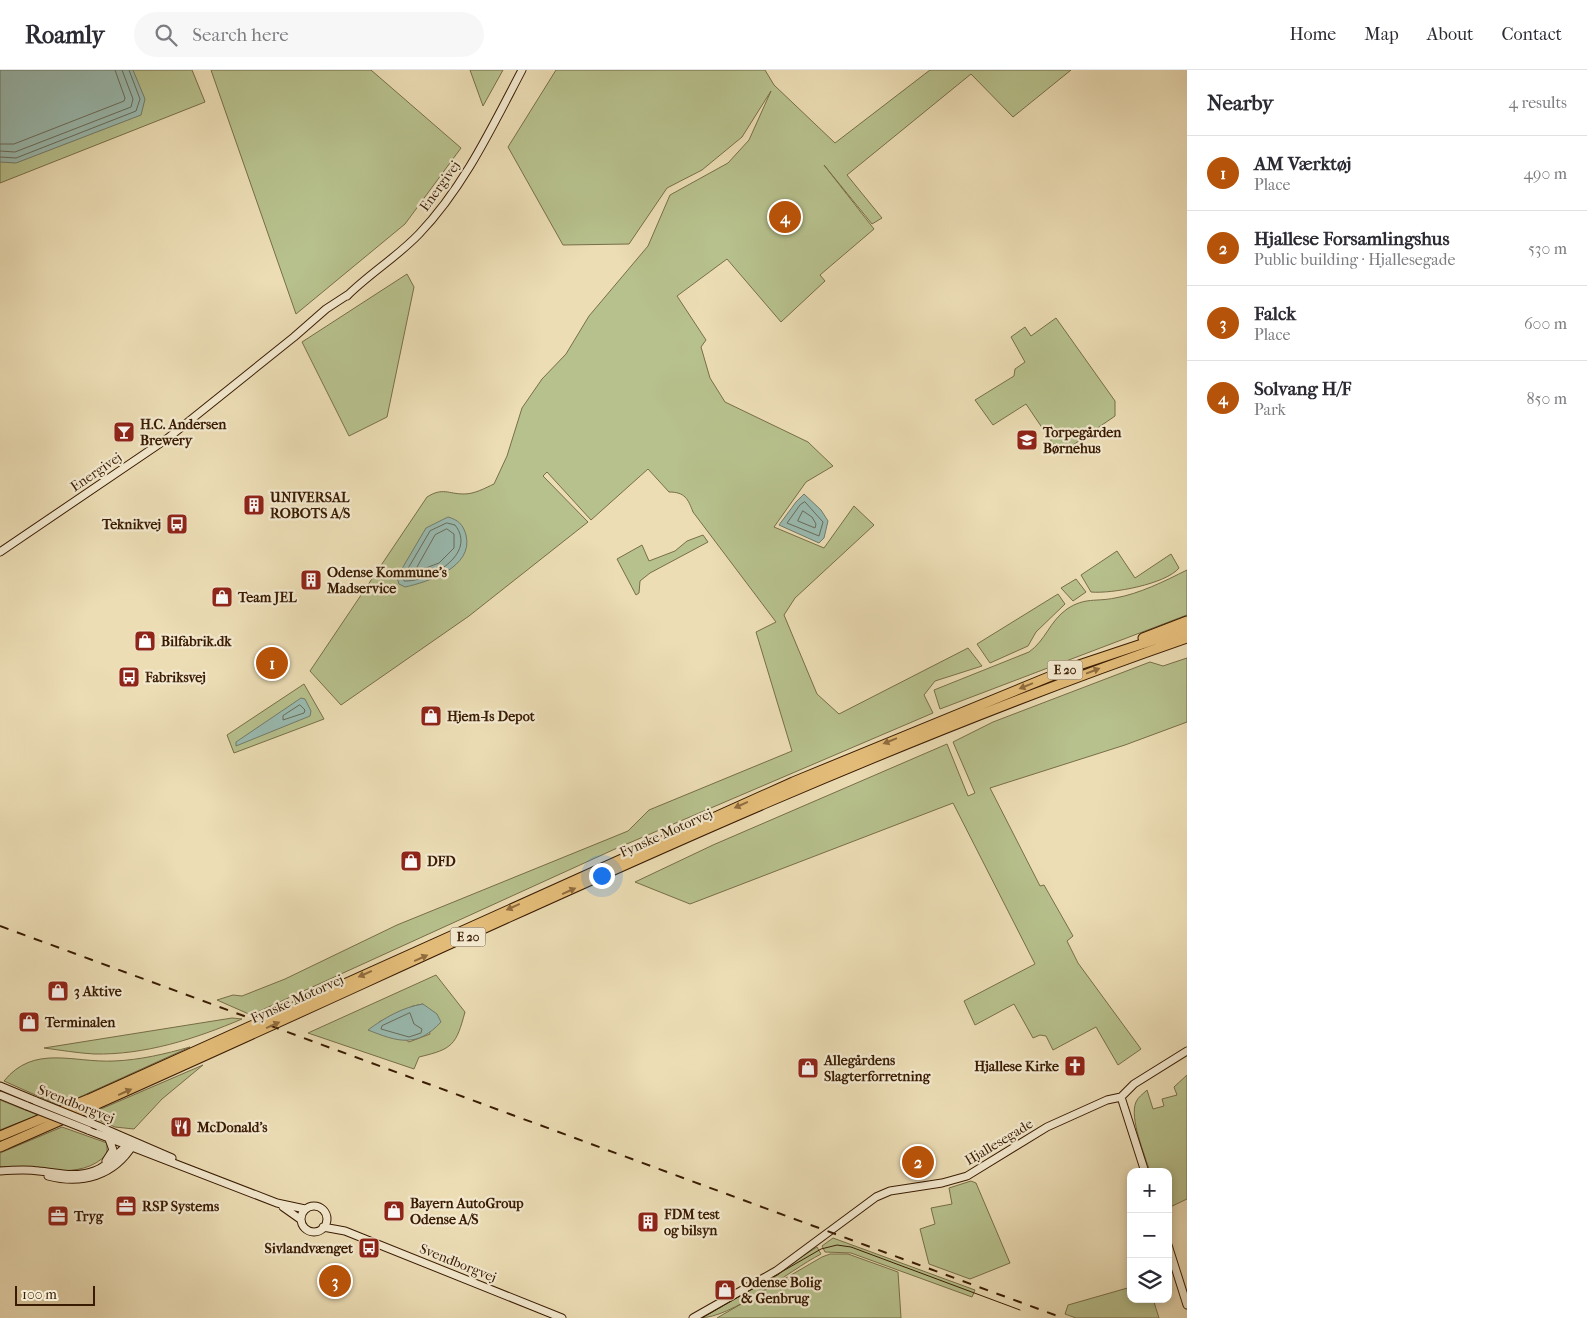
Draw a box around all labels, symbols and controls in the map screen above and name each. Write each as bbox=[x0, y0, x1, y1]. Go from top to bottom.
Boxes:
search box bbox=[134, 12, 484, 57]
text: Roamly bbox=[25, 21, 104, 49]
icon: search bbox=[152, 21, 180, 49]
text: Search here bbox=[192, 24, 289, 46]
text: Home bbox=[1289, 24, 1336, 45]
text: Map bbox=[1364, 24, 1399, 45]
text: About bbox=[1427, 24, 1473, 45]
text: Contact bbox=[1501, 24, 1562, 45]
text: Nearby bbox=[1207, 91, 1273, 115]
text: 4 results bbox=[1509, 93, 1567, 112]
text: AM Værktøj bbox=[1254, 153, 1351, 175]
street label: Energivej bbox=[416, 157, 464, 215]
text: 1 bbox=[1220, 164, 1226, 183]
text: 490 m bbox=[1524, 164, 1567, 183]
text: Place bbox=[1254, 175, 1290, 194]
pin: 4 bbox=[769, 198, 801, 236]
text: Hjallese Forsamlingshus bbox=[1254, 228, 1449, 250]
text: 2 bbox=[1219, 239, 1227, 258]
text: 530 m bbox=[1528, 239, 1567, 258]
text: Public building · Hjallesegade bbox=[1254, 250, 1455, 269]
text: Falck bbox=[1254, 303, 1296, 325]
text: 3 bbox=[1220, 314, 1226, 333]
text: 600 m bbox=[1524, 314, 1567, 333]
text: Place bbox=[1254, 325, 1290, 344]
text: Solvang H/F bbox=[1254, 378, 1352, 400]
text: 4 bbox=[1218, 389, 1228, 408]
text: 850 m bbox=[1527, 389, 1567, 408]
text: Park bbox=[1254, 400, 1286, 419]
place label: H.C. Andersen Brewery bbox=[140, 416, 227, 449]
bar icon: H.C. Andersen Brewery bbox=[112, 420, 136, 444]
place label: Torpegården Børnehus bbox=[1042, 424, 1122, 457]
school or university icon: Torpegården Børnehus bbox=[1015, 428, 1039, 452]
street label: Energivej bbox=[67, 449, 125, 495]
place label: UNIVERSAL ROBOTS A/S bbox=[269, 489, 350, 522]
building icon: UNIVERSAL ROBOTS A/S bbox=[242, 493, 266, 517]
bus stop icon: Teknikvej bbox=[165, 512, 189, 536]
place label: Teknikvej bbox=[101, 516, 161, 533]
place label: Odense Kommune's Madservice bbox=[326, 564, 448, 597]
building icon: Odense Kommune's Madservice bbox=[299, 568, 323, 592]
shop icon: Team JEL bbox=[210, 585, 234, 609]
place label: Team JEL bbox=[237, 589, 297, 606]
shop icon: Bilfabrik.dk bbox=[133, 629, 157, 653]
place label: Bilfabrik.dk bbox=[161, 633, 232, 650]
pin: 1 bbox=[256, 644, 288, 682]
road number: E 20 bbox=[1048, 660, 1082, 680]
bus stop icon: Fabriksvej bbox=[117, 665, 141, 689]
one-way arrow bbox=[1085, 667, 1100, 674]
place label: Fabriksvej bbox=[144, 669, 206, 686]
one-way arrow bbox=[1019, 683, 1033, 691]
shop icon: Hjem-Is Depot bbox=[419, 704, 443, 728]
place label: Hjem-Is Depot bbox=[447, 708, 536, 725]
one-way arrow bbox=[883, 738, 898, 745]
one-way arrow bbox=[734, 801, 748, 809]
street label: Fynske Motorvej bbox=[617, 805, 715, 861]
shop icon: DFD bbox=[399, 849, 423, 873]
place label: DFD bbox=[427, 853, 456, 870]
your location bbox=[589, 863, 615, 889]
one-way arrow bbox=[562, 887, 576, 895]
one-way arrow bbox=[506, 903, 520, 911]
road number: E 20 bbox=[450, 928, 486, 946]
one-way arrow bbox=[414, 954, 428, 962]
one-way arrow bbox=[358, 970, 372, 978]
street label: Fynske Motorvej bbox=[248, 971, 346, 1027]
shop icon: 3 Aktive bbox=[46, 979, 70, 1003]
place label: 3 Aktive bbox=[74, 983, 122, 1000]
shop icon: Terminalen bbox=[17, 1010, 41, 1034]
place label: Terminalen bbox=[44, 1014, 116, 1031]
one-way arrow bbox=[266, 1021, 280, 1029]
place label: Allegårdens Slagterforretning bbox=[823, 1052, 931, 1085]
church icon: Hjallese Kirke bbox=[1063, 1054, 1087, 1078]
shop icon: Allegårdens Slagterforretning bbox=[796, 1056, 820, 1080]
place label: Hjallese Kirke bbox=[974, 1058, 1059, 1075]
street label: Svendborgvej bbox=[35, 1081, 117, 1127]
one-way arrow bbox=[118, 1087, 132, 1095]
restaurant icon: McDonald's bbox=[169, 1115, 193, 1139]
street label: Hjallesegade bbox=[962, 1115, 1036, 1169]
place label: McDonald's bbox=[196, 1119, 268, 1136]
pin: 2 bbox=[902, 1143, 934, 1181]
map controls bbox=[1127, 1168, 1172, 1303]
button: + bbox=[1127, 1168, 1172, 1213]
office icon: RSP Systems bbox=[114, 1194, 138, 1218]
place label: Bayern AutoGroup Odense A/S bbox=[410, 1195, 524, 1228]
place label: RSP Systems bbox=[142, 1198, 220, 1215]
shop icon: Bayern AutoGroup Odense A/S bbox=[382, 1199, 406, 1223]
office icon: Tryg bbox=[46, 1204, 70, 1228]
place label: FDM test og bilsyn bbox=[663, 1206, 721, 1239]
place label: Tryg bbox=[73, 1208, 104, 1225]
building icon: FDM test og bilsyn bbox=[636, 1210, 660, 1234]
button: − bbox=[1127, 1213, 1172, 1258]
bus stop icon: Sivlandvænget bbox=[357, 1236, 381, 1260]
place label: Sivlandvænget bbox=[265, 1240, 354, 1257]
street label: Svendborgvej bbox=[417, 1240, 499, 1286]
button: layers bbox=[1127, 1258, 1172, 1303]
pin: 3 bbox=[319, 1262, 351, 1300]
place label: Odense Bolig & Genbrug bbox=[741, 1274, 822, 1307]
shop icon: Odense Bolig & Genbrug bbox=[713, 1278, 737, 1302]
scale bar bbox=[15, 1283, 95, 1306]
text: 100 m bbox=[22, 1286, 57, 1303]

